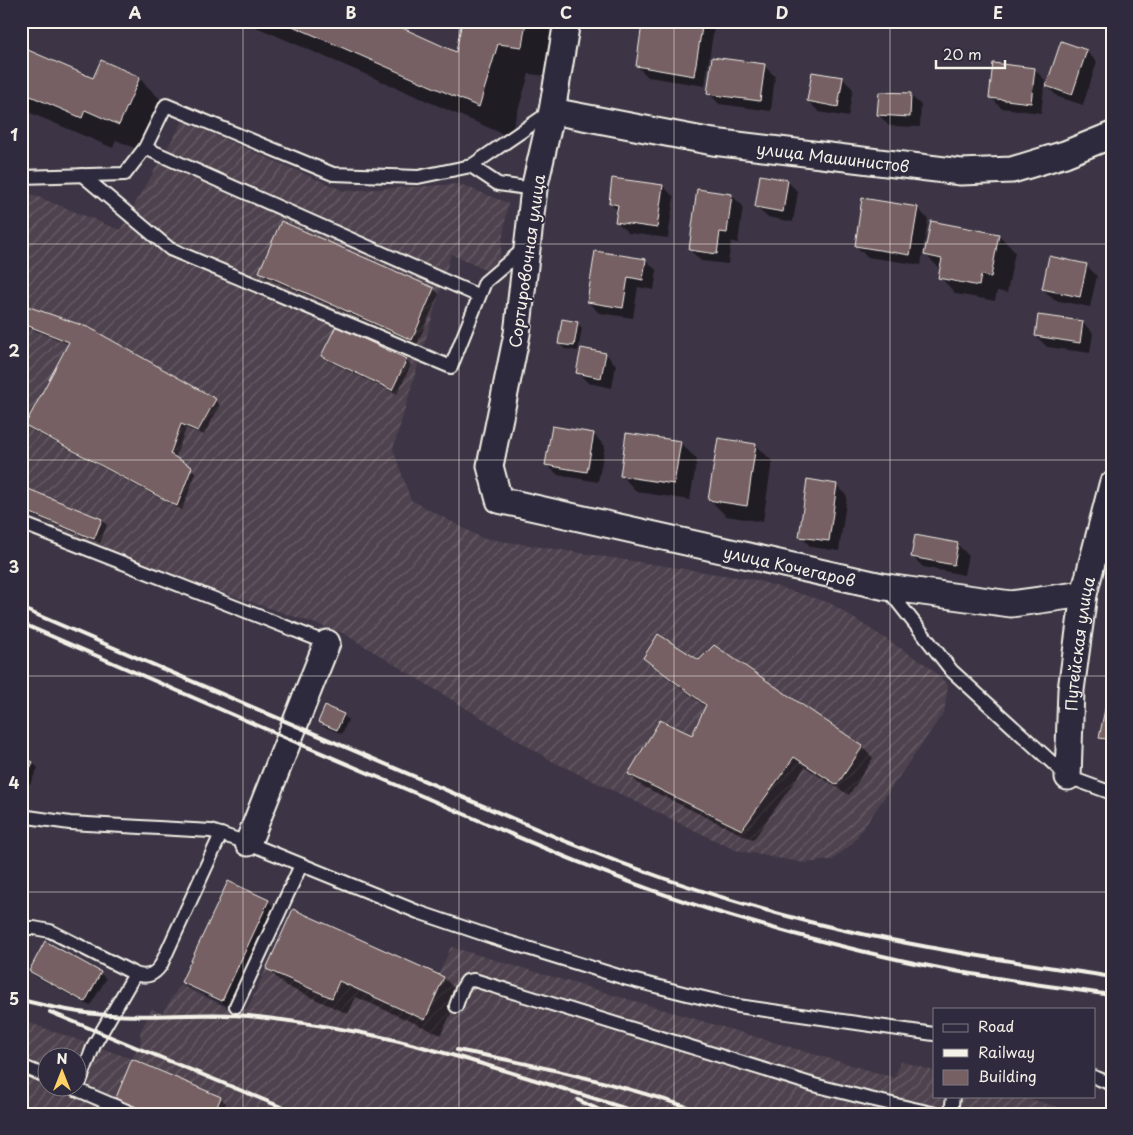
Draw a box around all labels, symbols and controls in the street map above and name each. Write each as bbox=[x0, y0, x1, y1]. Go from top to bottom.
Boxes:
text: A bbox=[129, 0, 142, 24]
text: B bbox=[346, 0, 357, 24]
text: C bbox=[560, 0, 572, 24]
text: D bbox=[776, 0, 788, 24]
text: E bbox=[993, 0, 1003, 24]
scale bar bbox=[936, 38, 1004, 70]
text: 20 m bbox=[943, 42, 982, 65]
text: 1 bbox=[10, 122, 18, 146]
street label: улица Машинистов bbox=[756, 135, 911, 178]
street label: Сортировочная улица bbox=[502, 173, 550, 349]
text: 2 bbox=[8, 338, 20, 362]
street label: улица Кочегаров bbox=[721, 539, 858, 592]
text: 3 bbox=[9, 554, 19, 578]
street label: Путейская улица bbox=[1058, 574, 1100, 711]
text: 4 bbox=[9, 770, 20, 794]
text: 5 bbox=[9, 986, 19, 1010]
legend bbox=[933, 1008, 1096, 1098]
text: Road bbox=[978, 1014, 1014, 1037]
text: Railway bbox=[978, 1040, 1035, 1063]
north arrow bbox=[38, 1048, 88, 1098]
text: N bbox=[56, 1048, 68, 1069]
text: Building bbox=[978, 1064, 1037, 1087]

